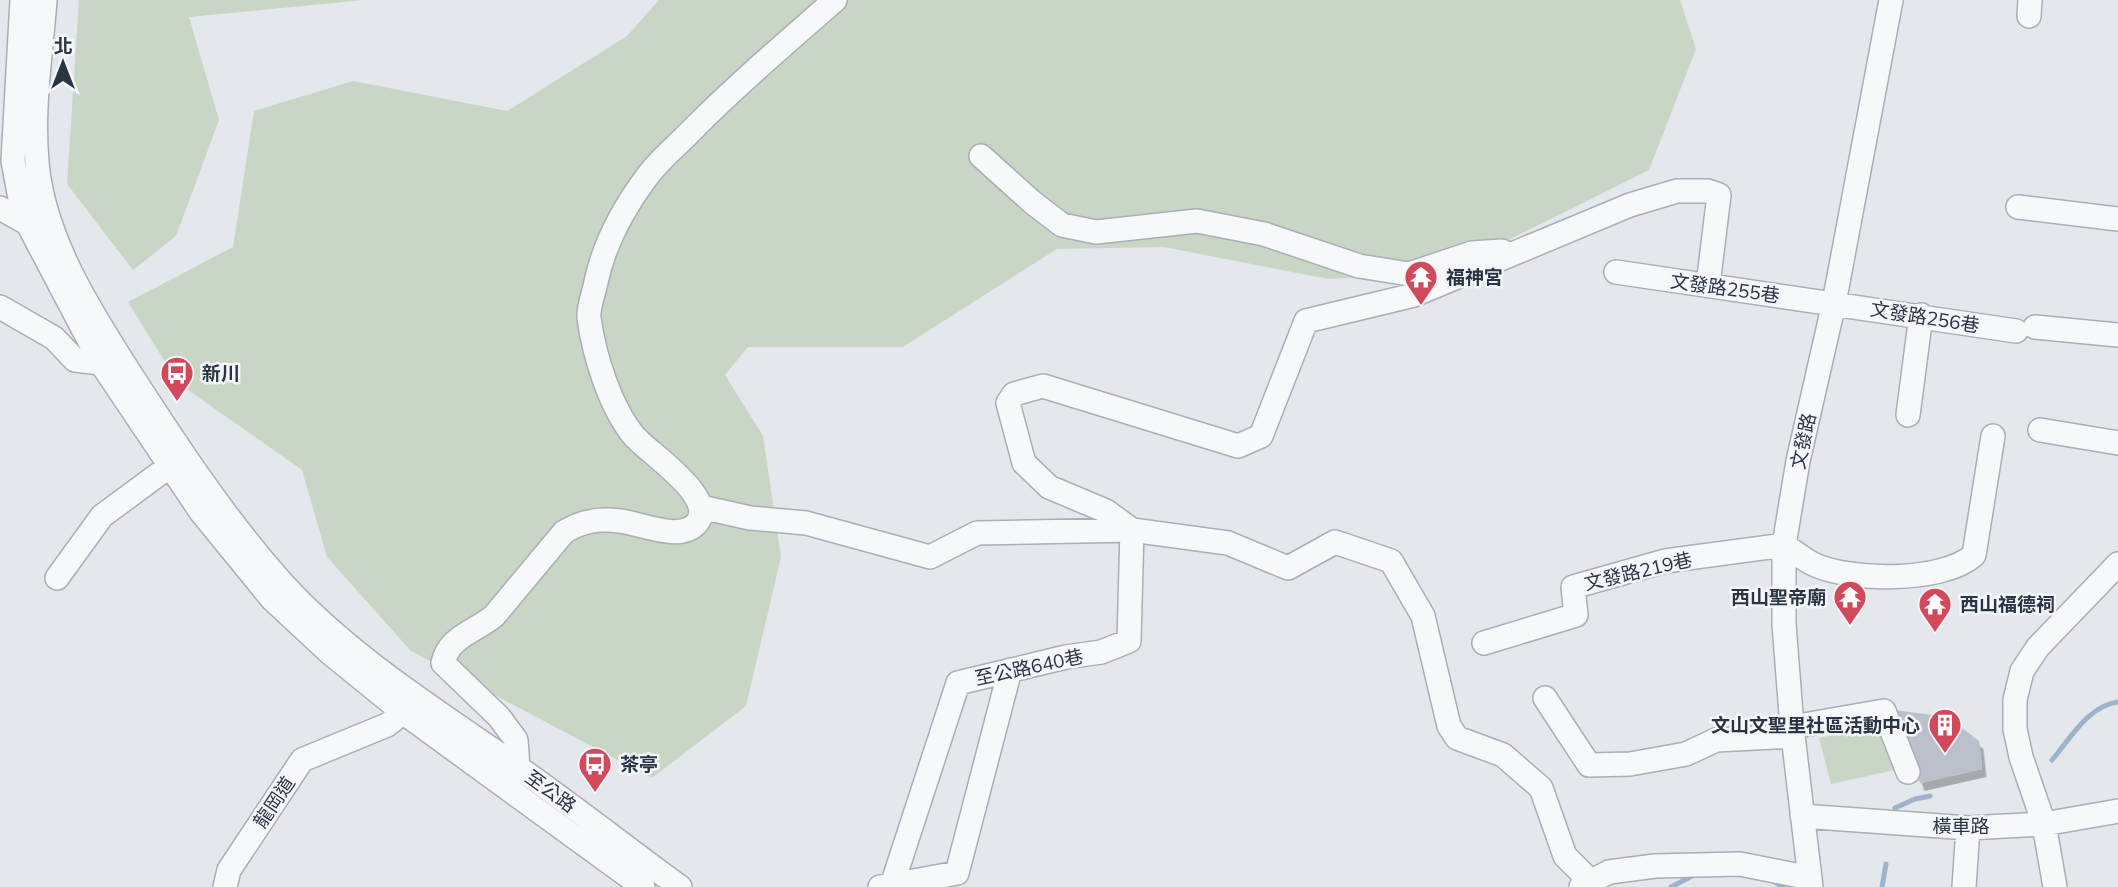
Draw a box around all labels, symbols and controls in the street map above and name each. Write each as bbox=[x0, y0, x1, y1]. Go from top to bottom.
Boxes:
north arrow bbox=[28, 28, 98, 98]
text: 北 bbox=[53, 34, 73, 58]
temple icon: 福神宮 bbox=[1402, 258, 1440, 307]
place label: 福神宮 bbox=[1446, 265, 1503, 289]
street label: 文發路255巷 bbox=[1669, 268, 1781, 308]
street label: 文發路256巷 bbox=[1869, 297, 1981, 337]
bus stop icon: 新川 bbox=[158, 354, 196, 403]
place label: 新川 bbox=[202, 361, 240, 385]
street label: 文發路 bbox=[1785, 411, 1821, 471]
street label: 文發路219巷 bbox=[1582, 547, 1694, 595]
temple icon: 西山聖帝廟 bbox=[1831, 578, 1869, 627]
place label: 西山聖帝廟 bbox=[1731, 585, 1826, 609]
temple icon: 西山福德祠 bbox=[1916, 585, 1954, 634]
place label: 西山福德祠 bbox=[1960, 592, 2055, 616]
street label: 至公路640巷 bbox=[973, 644, 1085, 690]
building icon: 文山文聖里社區活動中心 bbox=[1926, 706, 1964, 755]
place label: 文山文聖里社區活動中心 bbox=[1711, 713, 1920, 737]
bus stop icon: 茶亭 bbox=[576, 745, 614, 794]
place label: 茶亭 bbox=[620, 752, 658, 776]
street label: 至公路 bbox=[521, 765, 581, 817]
street label: 龍岡道 bbox=[248, 772, 300, 832]
street label: 橫車路 bbox=[1932, 814, 1990, 838]

